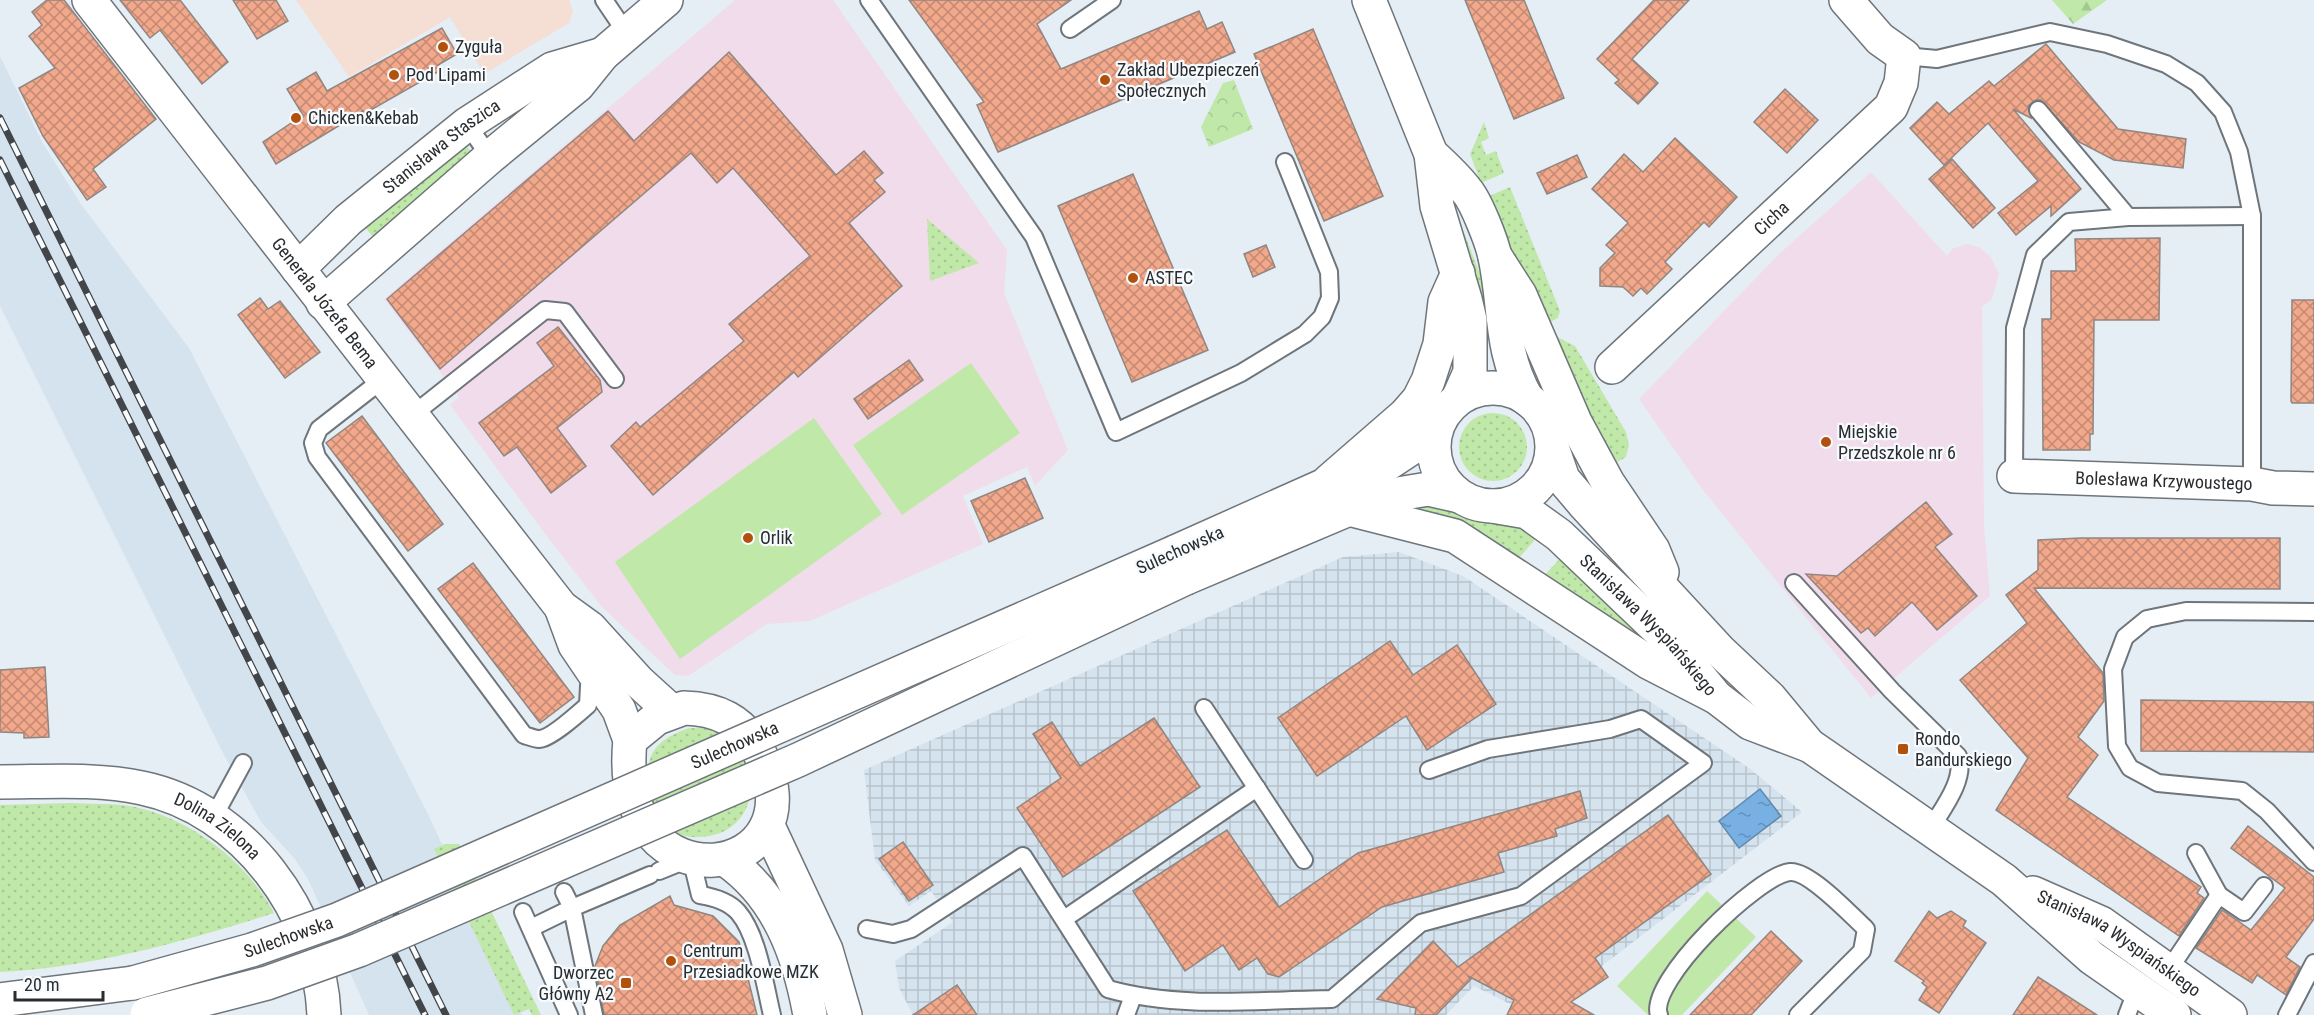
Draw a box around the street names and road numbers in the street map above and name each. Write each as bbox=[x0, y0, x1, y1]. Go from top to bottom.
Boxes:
street label: Stanisława Staszica bbox=[378, 94, 504, 198]
street label: Cicha bbox=[1749, 197, 1793, 239]
street label: Generała Józefa Bema bbox=[268, 233, 383, 372]
street label: Bolesława Krzywoustego bbox=[2075, 467, 2253, 494]
street label: Sulechowska bbox=[1133, 521, 1227, 578]
street label: Stanisława Wyspiańskiego bbox=[1576, 550, 1722, 700]
street label: Sulechowska bbox=[688, 717, 781, 773]
street label: Dolina Zielona bbox=[171, 788, 265, 863]
street label: Stanisława Wyspiańskiego bbox=[2034, 885, 2205, 1001]
street label: Sulechowska bbox=[241, 911, 336, 962]

